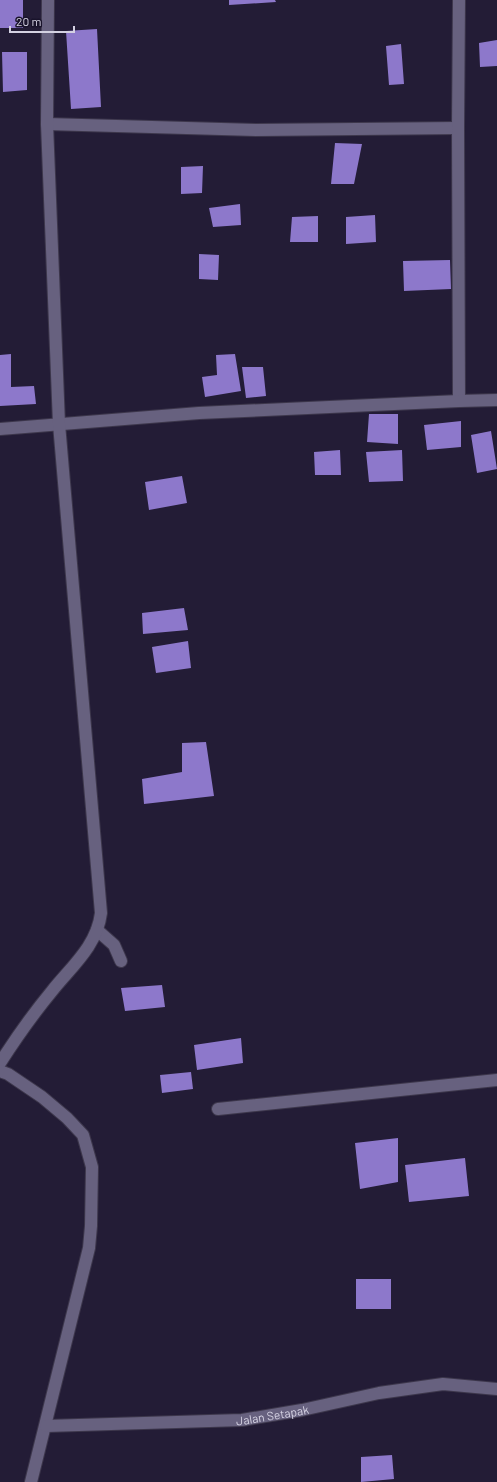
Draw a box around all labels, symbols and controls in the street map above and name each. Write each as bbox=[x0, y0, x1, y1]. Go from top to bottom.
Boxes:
scale bar bbox=[10, 8, 74, 34]
text: 20 m bbox=[16, 14, 42, 28]
street label: Jalan Setapak bbox=[236, 1402, 310, 1427]

